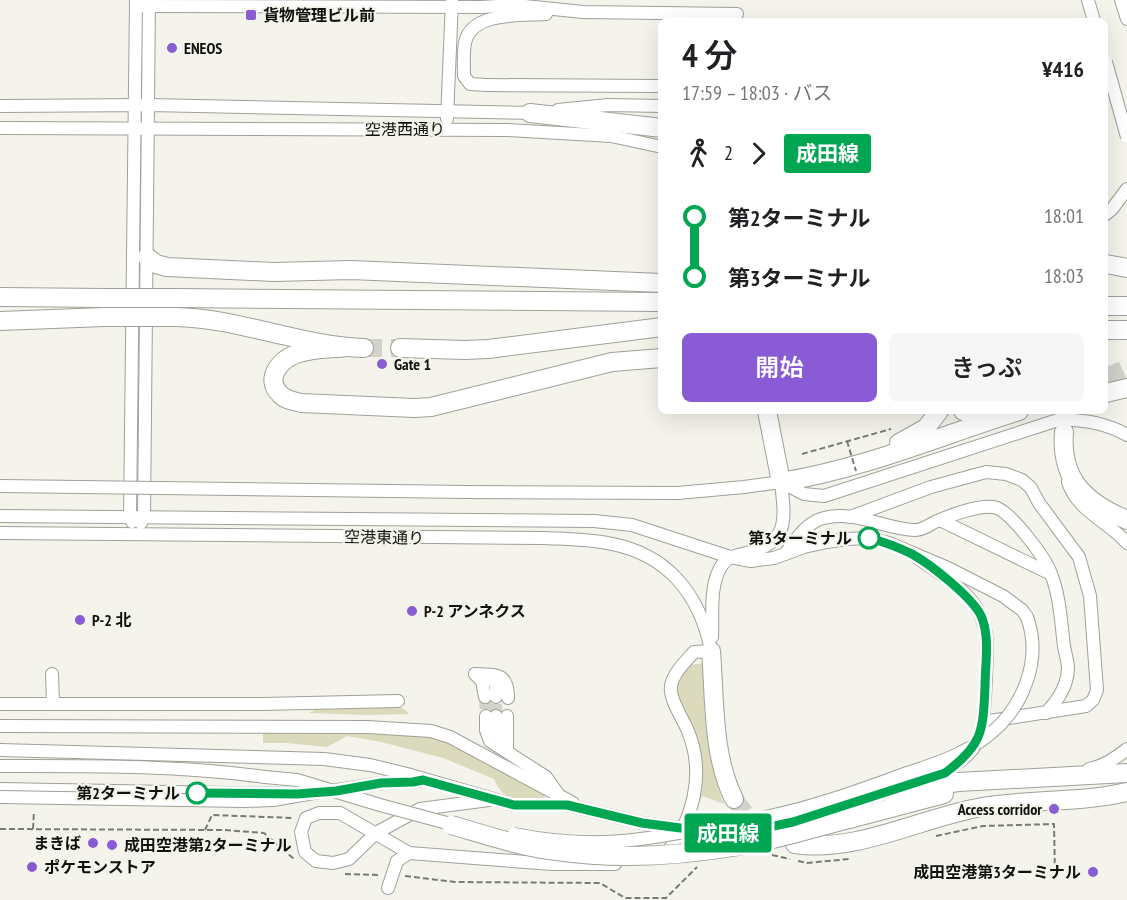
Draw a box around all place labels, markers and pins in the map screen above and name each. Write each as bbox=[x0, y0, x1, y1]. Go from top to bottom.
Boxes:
place label: 貨物管理ビル前 bbox=[263, 5, 375, 25]
marker: 貨物管理ビル前 bbox=[244, 8, 258, 22]
place label: ENEOS bbox=[184, 38, 222, 58]
marker: ENEOS bbox=[165, 41, 179, 55]
place label: Gate 1 bbox=[394, 354, 431, 374]
marker: Gate 1 bbox=[375, 357, 389, 371]
marker: 第3ターミナル bbox=[858, 527, 880, 549]
place label: 第3ターミナル bbox=[748, 528, 852, 548]
place label: P-2 アンネクス bbox=[424, 601, 526, 621]
marker: P-2 アンネクス bbox=[405, 604, 419, 618]
place label: P-2 北 bbox=[92, 610, 131, 630]
marker: P-2 北 bbox=[73, 613, 87, 627]
marker: 第2ターミナル bbox=[186, 782, 208, 804]
place label: 第2ターミナル bbox=[76, 783, 180, 803]
place label: Access corridor bbox=[957, 799, 1042, 819]
marker: Access corridor bbox=[1047, 802, 1061, 816]
place label: まきば bbox=[33, 833, 81, 853]
place label: 成田空港第2ターミナル bbox=[124, 835, 292, 855]
marker: まきば bbox=[86, 836, 100, 850]
marker: 成田空港第2ターミナル bbox=[105, 838, 119, 852]
place label: ポケモンストア bbox=[44, 857, 156, 877]
marker: ポケモンストア bbox=[25, 860, 39, 874]
place label: 成田空港第3ターミナル bbox=[913, 862, 1081, 882]
marker: 成田空港第3ターミナル bbox=[1086, 865, 1100, 879]

